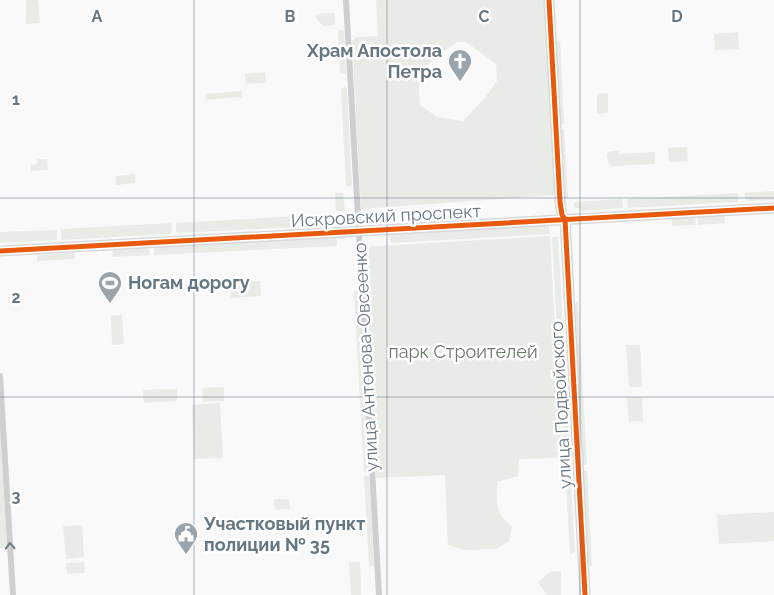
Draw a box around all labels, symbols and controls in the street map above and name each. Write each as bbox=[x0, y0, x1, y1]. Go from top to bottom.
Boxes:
text: A bbox=[92, 7, 103, 26]
text: B bbox=[285, 7, 296, 26]
text: C bbox=[479, 7, 490, 26]
text: D bbox=[671, 7, 683, 26]
place label: Храм Апостола Петра bbox=[306, 40, 442, 82]
church icon: Храм Апостола Петра bbox=[447, 48, 473, 82]
text: 1 bbox=[12, 90, 20, 109]
street label: Искровский проспект bbox=[290, 200, 482, 231]
street label: улица Антонова-Овсеенко bbox=[349, 242, 382, 472]
sports icon: Ногам дорогу bbox=[97, 270, 123, 304]
place label: Ногам дорогу bbox=[128, 272, 250, 293]
text: 2 bbox=[11, 288, 21, 307]
street label: улица Подвойского bbox=[546, 320, 575, 489]
park label: парк Строителей bbox=[388, 341, 538, 362]
text: 3 bbox=[12, 487, 21, 506]
place label: Участковый пункт полиции № 35 bbox=[203, 513, 365, 555]
public building icon: Участковый пункт полиции № 35 bbox=[173, 521, 199, 555]
one-way arrow bbox=[4, 542, 15, 550]

